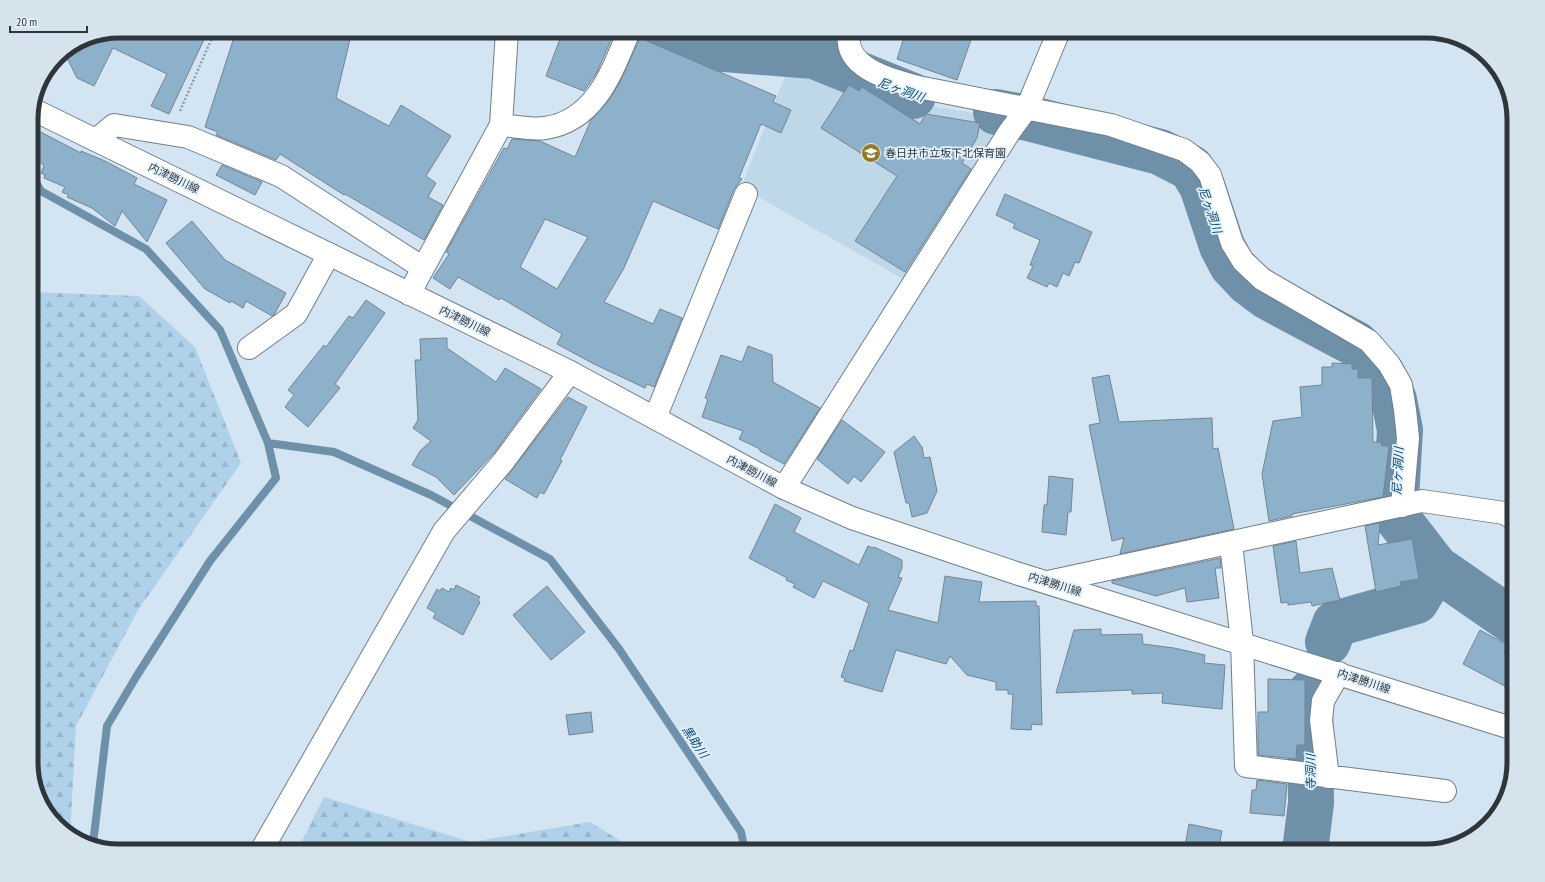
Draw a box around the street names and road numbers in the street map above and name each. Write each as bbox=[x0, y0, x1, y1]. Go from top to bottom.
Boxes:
street label: 内津勝川線 bbox=[146, 160, 202, 196]
street label: 内津勝川線 bbox=[437, 303, 493, 339]
street label: 内津勝川線 bbox=[724, 452, 780, 490]
street label: 内津勝川線 bbox=[1027, 569, 1083, 599]
street label: 内津勝川線 bbox=[1336, 666, 1392, 696]

